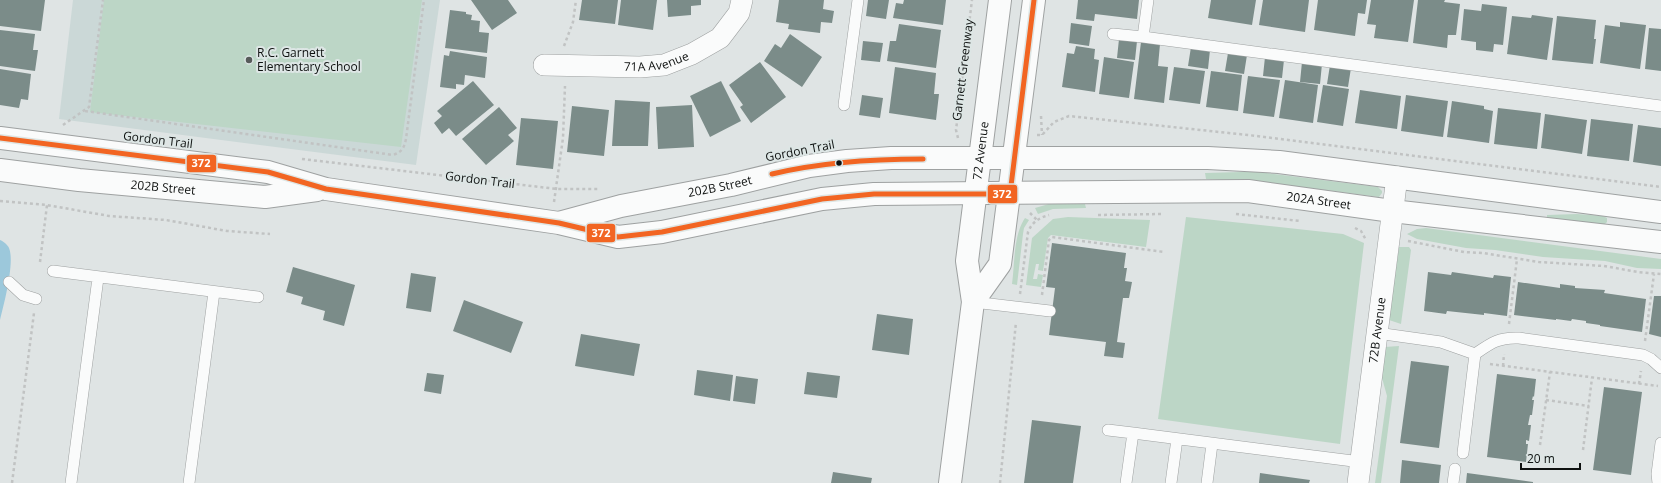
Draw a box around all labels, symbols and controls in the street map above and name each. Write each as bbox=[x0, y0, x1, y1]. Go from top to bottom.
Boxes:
street label: Garnett Greenway bbox=[948, 17, 977, 122]
place label: R.C. Garnett Elementary School bbox=[257, 44, 361, 75]
street label: 71A Avenue bbox=[624, 47, 691, 75]
marker: R.C. Garnett Elementary School bbox=[244, 55, 254, 65]
street label: 72 Avenue bbox=[968, 120, 993, 181]
street label: Gordon Trail bbox=[122, 127, 194, 152]
street label: Gordon Trail bbox=[764, 135, 836, 166]
line badge: 372 bbox=[186, 154, 217, 173]
text: 372 bbox=[192, 155, 210, 170]
unlabelled marker bbox=[834, 158, 844, 168]
street label: Gordon Trail bbox=[444, 167, 516, 192]
street label: 202B Street bbox=[686, 171, 754, 201]
street label: 202B Street bbox=[130, 176, 196, 199]
line badge: 372 bbox=[987, 184, 1018, 204]
text: 372 bbox=[993, 186, 1011, 201]
street label: 202A Street bbox=[1285, 187, 1352, 213]
line badge: 372 bbox=[586, 223, 616, 243]
text: 372 bbox=[592, 225, 610, 240]
street label: 72B Avenue bbox=[1364, 296, 1390, 364]
scale bar bbox=[1521, 445, 1580, 471]
text: 20 m bbox=[1527, 450, 1555, 467]

